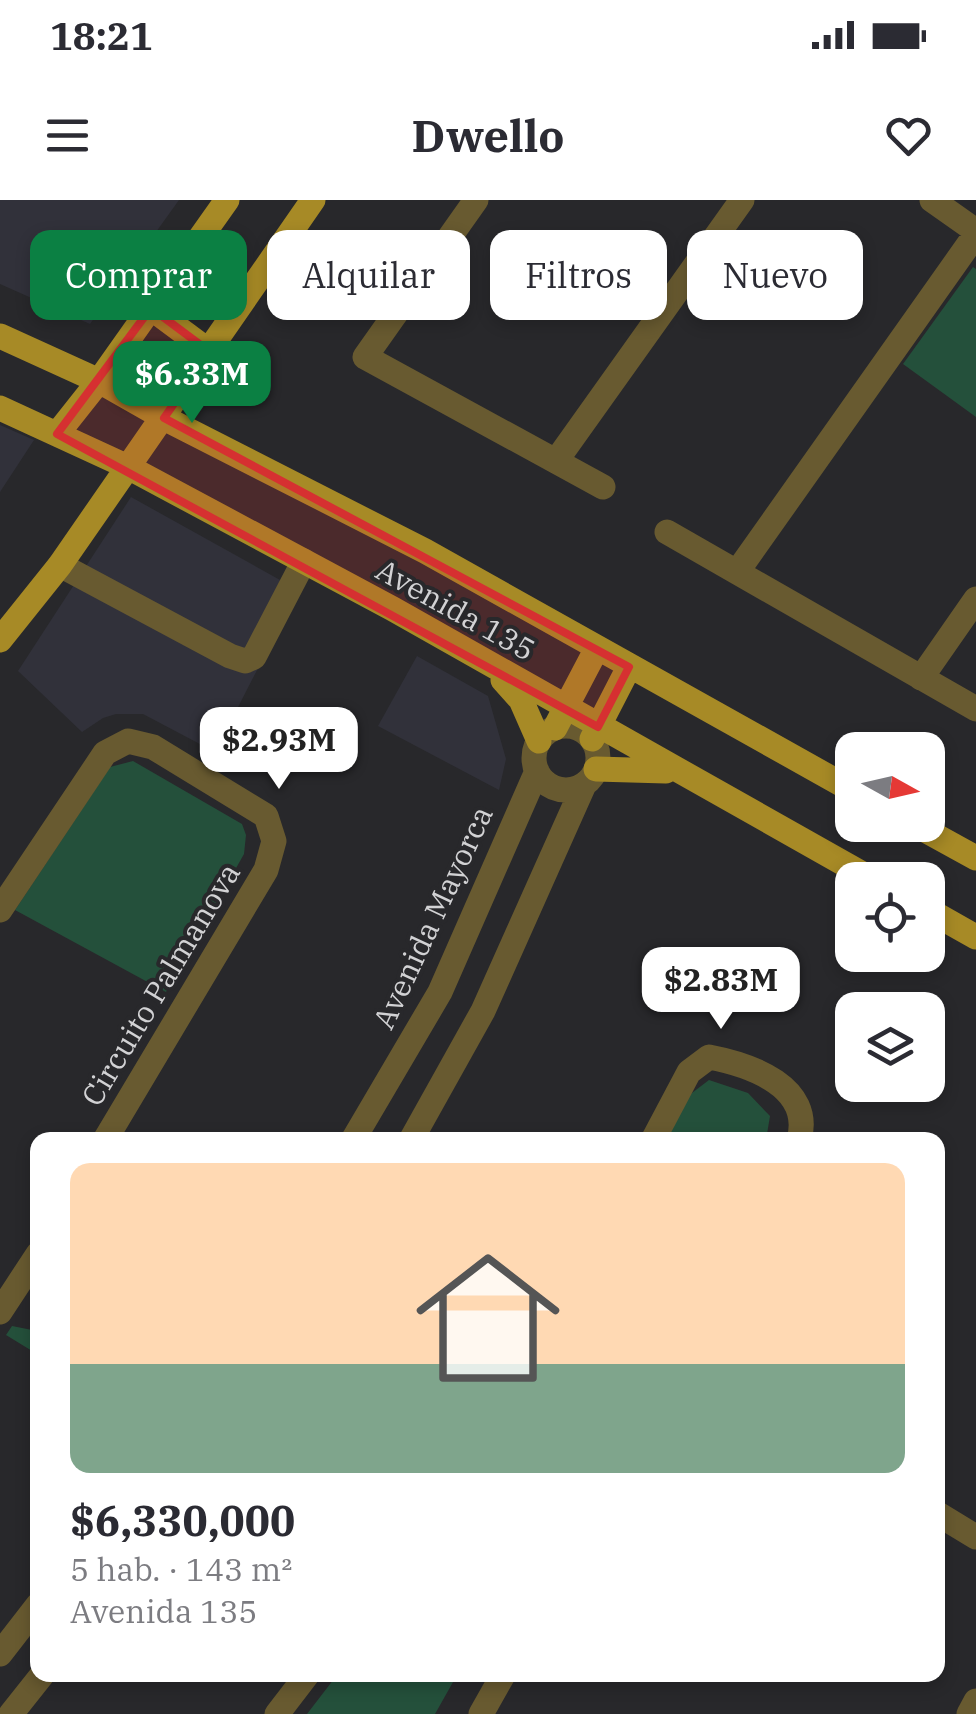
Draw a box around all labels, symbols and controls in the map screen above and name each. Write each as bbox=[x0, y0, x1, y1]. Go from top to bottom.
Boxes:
text: 18:21 bbox=[50, 11, 153, 60]
text: Dwello bbox=[411, 106, 565, 164]
icon: menu bbox=[40, 108, 95, 163]
icon: heart bbox=[881, 108, 936, 163]
chip: Comprar bbox=[30, 230, 247, 320]
chip: Alquilar bbox=[267, 230, 470, 320]
chip: Filtros bbox=[490, 230, 667, 320]
chip: Nuevo bbox=[687, 230, 863, 320]
pin: $6.33M bbox=[111, 341, 273, 426]
text: $6.33M bbox=[135, 352, 249, 394]
street label: Avenida 135 bbox=[370, 549, 542, 669]
pin: $2.93M bbox=[198, 707, 360, 792]
text: $2.93M bbox=[222, 718, 336, 760]
north arrow bbox=[835, 732, 945, 842]
map controls bbox=[835, 732, 945, 1102]
street label: Avenida Mayorca bbox=[363, 799, 501, 1035]
street label: Circuito Palmanova bbox=[72, 855, 248, 1113]
button: locate bbox=[835, 862, 945, 972]
pin: $2.83M bbox=[640, 947, 802, 1032]
text: $2.83M bbox=[664, 958, 778, 1000]
button: layers bbox=[835, 992, 945, 1102]
icon: home bbox=[398, 1228, 578, 1408]
text: $6,330,000 bbox=[70, 1493, 295, 1548]
text: 5 hab. · 143 m² bbox=[70, 1548, 292, 1590]
text: Avenida 135 bbox=[70, 1590, 258, 1632]

